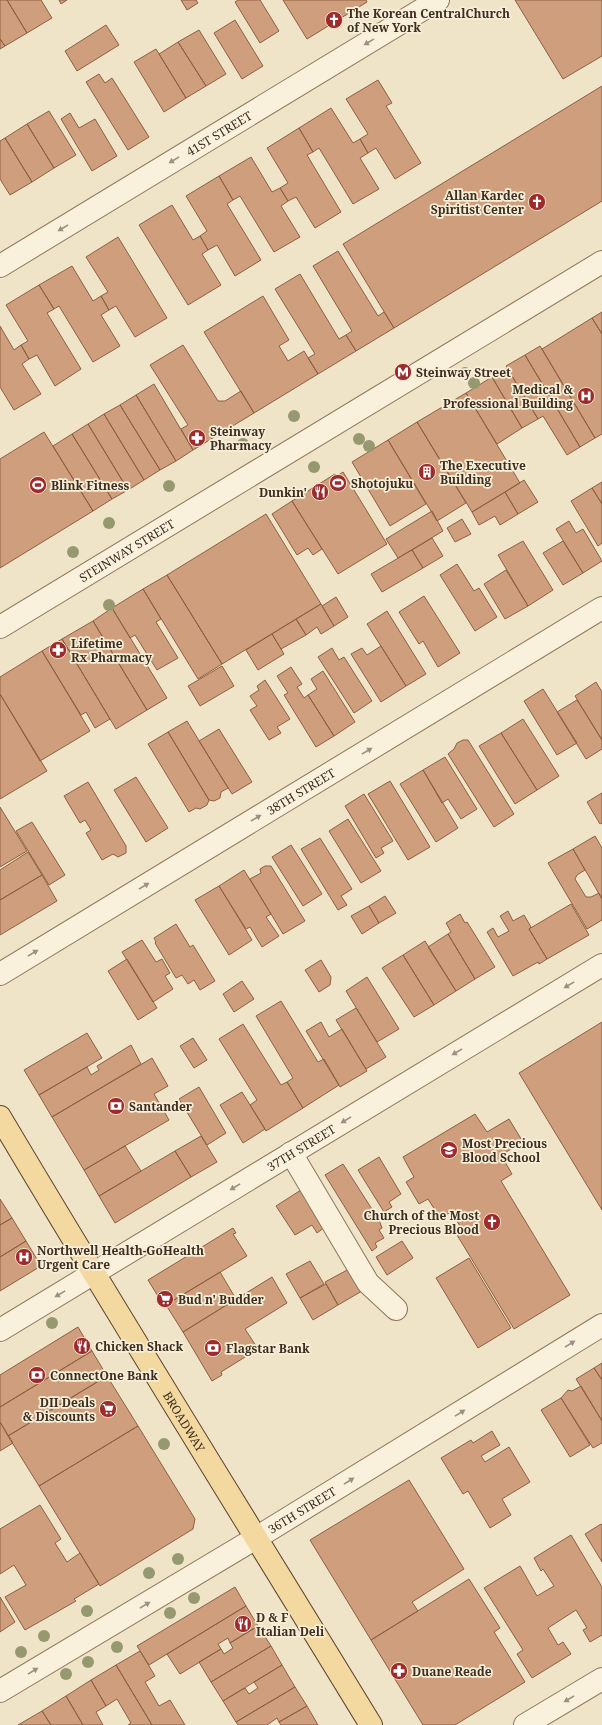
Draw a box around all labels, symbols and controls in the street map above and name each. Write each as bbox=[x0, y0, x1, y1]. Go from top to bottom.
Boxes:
place label: The Korean CentralChurch of New York bbox=[347, 5, 510, 36]
church icon: The Korean CentralChurch of New York bbox=[324, 10, 344, 30]
one-way arrow bbox=[364, 38, 374, 46]
street label: 41ST STREET bbox=[183, 106, 255, 160]
one-way arrow bbox=[168, 157, 180, 164]
place label: Allan Kardec Spiritist Center bbox=[431, 187, 525, 218]
church icon: Allan Kardec Spiritist Center bbox=[527, 192, 547, 212]
one-way arrow bbox=[57, 224, 69, 231]
metro station icon: Steinway Street bbox=[393, 362, 413, 382]
place label: Steinway Street bbox=[416, 364, 511, 381]
place label: Medical & Professional Building bbox=[443, 381, 573, 412]
hospital icon: Medical & Professional Building bbox=[576, 386, 596, 406]
place label: Steinway Pharmacy bbox=[210, 423, 271, 454]
pharmacy icon: Steinway Pharmacy bbox=[187, 428, 207, 448]
place label: The Executive Building bbox=[440, 457, 526, 488]
building icon: The Executive Building bbox=[417, 462, 437, 482]
sports icon: Shotojuku bbox=[328, 473, 348, 493]
sports icon: Blink Fitness bbox=[28, 475, 48, 495]
place label: Shotojuku bbox=[351, 475, 413, 492]
place label: Blink Fitness bbox=[51, 477, 129, 494]
restaurant icon: Dunkin' bbox=[310, 482, 330, 502]
place label: Dunkin' bbox=[259, 484, 307, 501]
street label: STEINWAY STREET bbox=[76, 515, 178, 586]
place label: Lifetime Rx Pharmacy bbox=[71, 635, 152, 666]
pharmacy icon: Lifetime Rx Pharmacy bbox=[48, 640, 68, 660]
one-way arrow bbox=[362, 747, 372, 755]
street label: 38TH STREET bbox=[263, 763, 339, 818]
one-way arrow bbox=[250, 815, 262, 822]
one-way arrow bbox=[139, 882, 149, 890]
one-way arrow bbox=[27, 950, 39, 957]
one-way arrow bbox=[564, 981, 574, 989]
one-way arrow bbox=[451, 1049, 463, 1056]
bank icon: Santander bbox=[106, 1096, 126, 1116]
place label: Santander bbox=[129, 1098, 193, 1115]
one-way arrow bbox=[340, 1116, 352, 1123]
street label: 37TH STREET bbox=[264, 1120, 339, 1175]
place label: Most Precious Blood School bbox=[462, 1135, 547, 1166]
school or university icon: Most Precious Blood School bbox=[439, 1140, 459, 1160]
one-way arrow bbox=[229, 1184, 241, 1191]
place label: Church of the Most Precious Blood bbox=[364, 1207, 479, 1238]
church icon: Church of the Most Precious Blood bbox=[482, 1212, 502, 1232]
place label: Northwell Health-GoHealth Urgent Care bbox=[37, 1242, 204, 1273]
hospital icon: Northwell Health-GoHealth Urgent Care bbox=[14, 1247, 34, 1267]
supermarket icon: Bud n' Budder bbox=[155, 1289, 175, 1309]
one-way arrow bbox=[55, 1290, 65, 1298]
place label: Bud n' Budder bbox=[178, 1291, 265, 1308]
restaurant icon: Chicken Shack bbox=[72, 1336, 92, 1356]
place label: Chicken Shack bbox=[95, 1338, 183, 1355]
bank icon: Flagstar Bank bbox=[203, 1338, 223, 1358]
place label: Flagstar Bank bbox=[226, 1340, 310, 1357]
one-way arrow bbox=[564, 1341, 576, 1348]
bank icon: ConnectOne Bank bbox=[27, 1365, 47, 1385]
place label: ConnectOne Bank bbox=[50, 1367, 158, 1384]
street label: BROADWAY bbox=[159, 1388, 210, 1455]
place label: DII Deals & Discounts bbox=[23, 1394, 95, 1425]
supermarket icon: DII Deals & Discounts bbox=[98, 1399, 118, 1419]
one-way arrow bbox=[454, 1409, 466, 1416]
one-way arrow bbox=[344, 1477, 354, 1485]
street label: 36TH STREET bbox=[264, 1482, 340, 1537]
one-way arrow bbox=[139, 1601, 151, 1608]
place label: D & F Italian Deli bbox=[256, 1609, 325, 1640]
restaurant icon: D & F Italian Deli bbox=[233, 1614, 253, 1634]
pharmacy icon: Duane Reade bbox=[389, 1661, 409, 1681]
place label: Duane Reade bbox=[412, 1663, 492, 1680]
one-way arrow bbox=[27, 1668, 39, 1675]
one-way arrow bbox=[563, 1695, 575, 1702]

